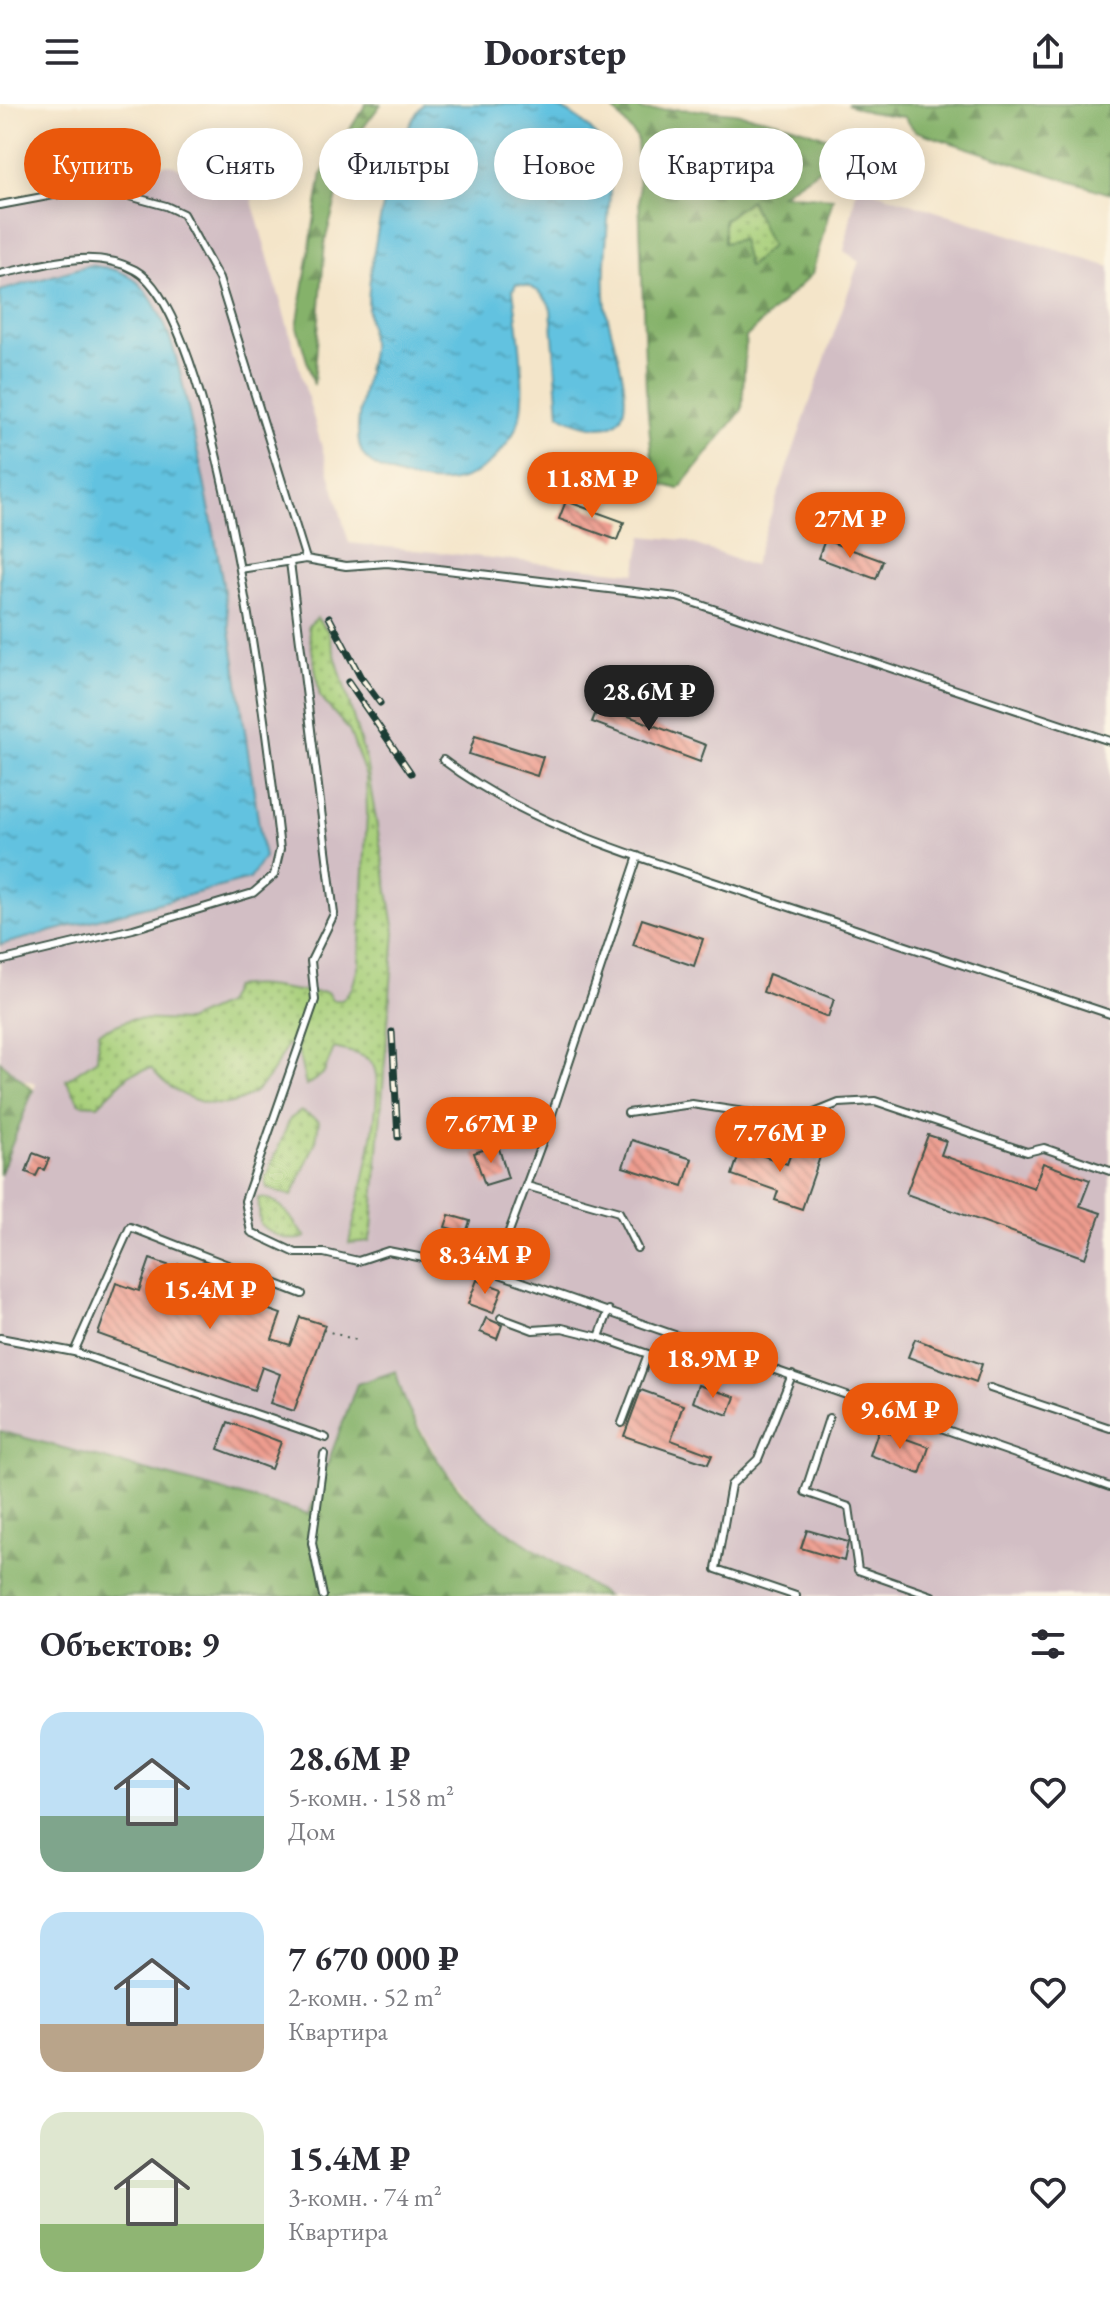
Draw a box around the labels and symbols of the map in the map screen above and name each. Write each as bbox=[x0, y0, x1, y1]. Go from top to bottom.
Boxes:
pin: 11.8M ₽ bbox=[518, 452, 666, 520]
pin: 27M ₽ bbox=[794, 492, 906, 560]
pin: 28.6M ₽ bbox=[575, 665, 723, 733]
pin: 7.67M ₽ bbox=[417, 1097, 565, 1165]
pin: 7.76M ₽ bbox=[706, 1106, 854, 1174]
pin: 8.34M ₽ bbox=[411, 1228, 559, 1296]
pin: 15.4M ₽ bbox=[136, 1263, 284, 1331]
pin: 18.9M ₽ bbox=[639, 1332, 787, 1400]
pin: 9.6M ₽ bbox=[835, 1383, 965, 1451]

